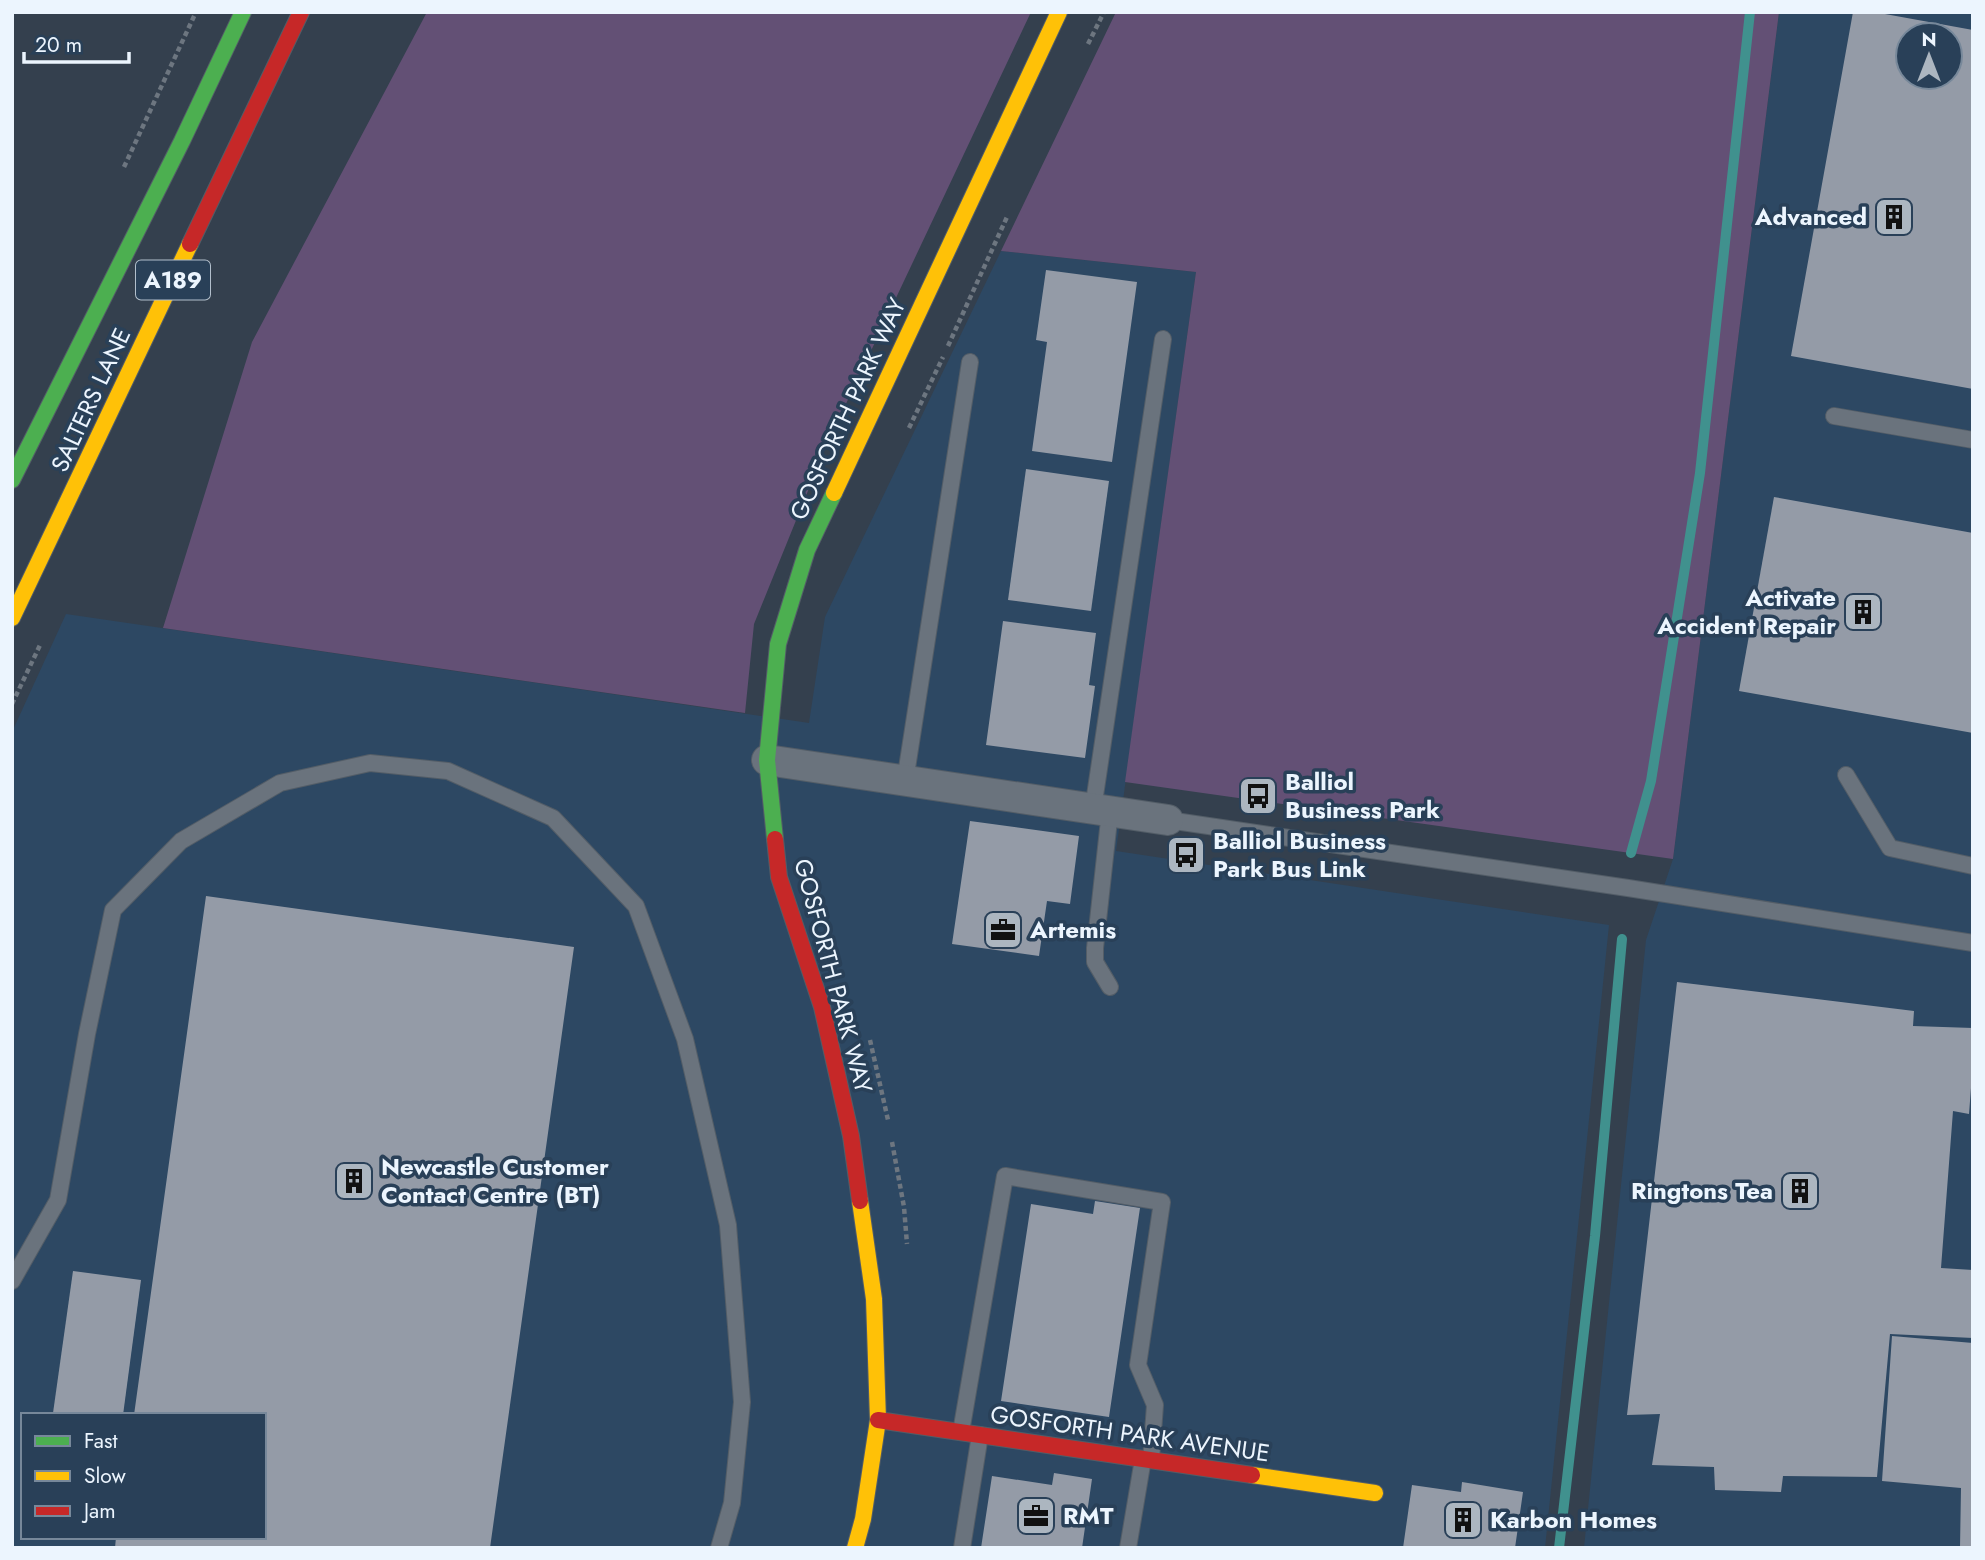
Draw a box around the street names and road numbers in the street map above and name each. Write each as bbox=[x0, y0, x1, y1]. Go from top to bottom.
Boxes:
road number: A189 bbox=[136, 260, 210, 300]
street label: GOSFORTH PARK WAY bbox=[781, 292, 915, 525]
street label: SALTERS LANE bbox=[42, 322, 139, 478]
street label: GOSFORTH PARK WAY bbox=[785, 855, 882, 1097]
street label: GOSFORTH PARK AVENUE bbox=[988, 1397, 1272, 1470]

